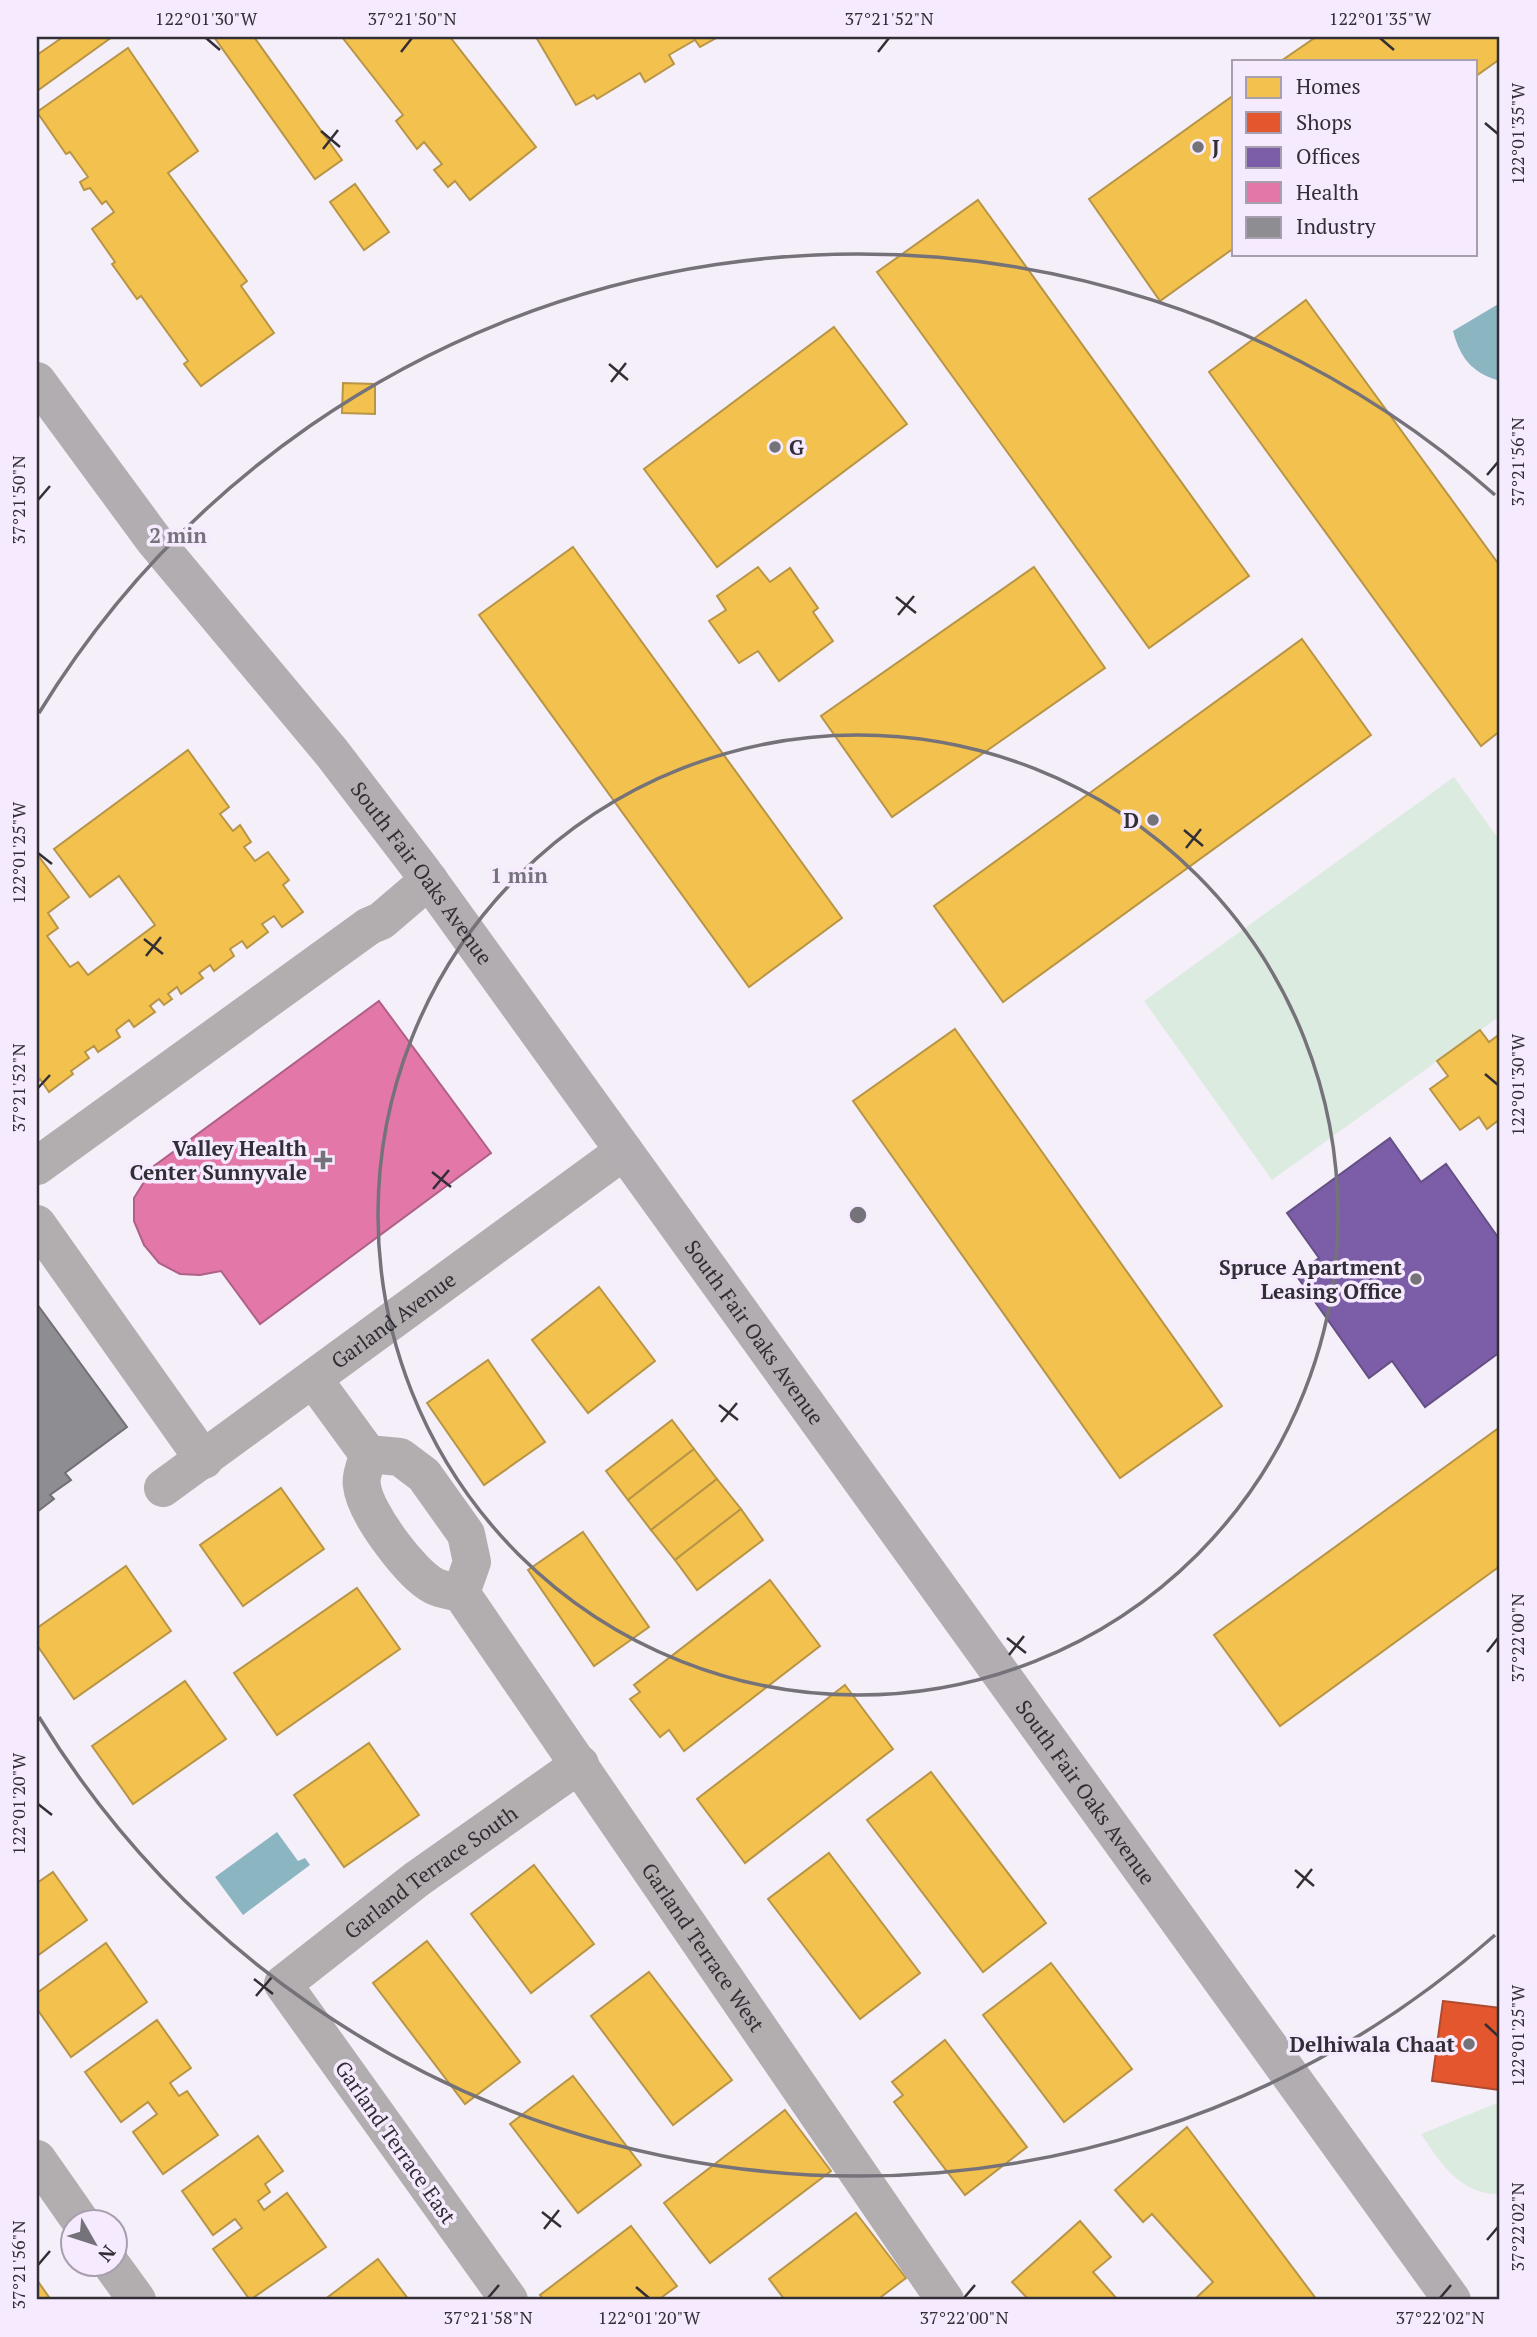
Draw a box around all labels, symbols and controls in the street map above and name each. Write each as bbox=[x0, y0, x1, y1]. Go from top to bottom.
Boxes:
text: 122°01'30"W bbox=[155, 6, 257, 30]
text: 37°21'50"N bbox=[367, 6, 457, 30]
text: 37°21'52"N bbox=[844, 6, 934, 30]
text: 122°01'35"W bbox=[1329, 6, 1431, 30]
legend bbox=[1232, 60, 1478, 256]
text: Homes bbox=[1296, 72, 1361, 100]
text: 122°01'35"W bbox=[1505, 83, 1529, 185]
text: Shops bbox=[1296, 108, 1352, 136]
place label: J bbox=[1212, 133, 1220, 161]
marker: J bbox=[1190, 139, 1206, 155]
text: Offices bbox=[1296, 142, 1360, 170]
text: Health bbox=[1296, 178, 1359, 206]
text: Industry bbox=[1296, 212, 1376, 240]
text: 37°21'56"N bbox=[1505, 417, 1529, 507]
place label: G bbox=[789, 433, 804, 461]
marker: G bbox=[767, 439, 783, 455]
text: 37°21'50"N bbox=[6, 455, 30, 545]
text: 2 min bbox=[149, 521, 207, 549]
street label: South Fair Oaks Avenue bbox=[345, 776, 499, 970]
text: 122°01'25"W bbox=[6, 802, 30, 904]
place label: D bbox=[1124, 806, 1139, 834]
marker: D bbox=[1145, 812, 1161, 828]
text: 1 min bbox=[490, 861, 548, 889]
text: 122°01'30"W bbox=[1505, 1034, 1529, 1136]
text: 37°21'52"N bbox=[6, 1043, 30, 1133]
place label: Valley Health Center Sunnyvale bbox=[130, 1134, 308, 1186]
marker: Valley Health Center Sunnyvale bbox=[313, 1150, 333, 1170]
centre of rings bbox=[846, 1203, 870, 1227]
street label: South Fair Oaks Avenue bbox=[679, 1234, 831, 1430]
place label: Spruce Apartment Leasing Office bbox=[1219, 1253, 1403, 1305]
street label: Garland Avenue bbox=[325, 1265, 461, 1375]
marker: Spruce Apartment Leasing Office bbox=[1408, 1271, 1424, 1287]
text: 37°22'00"N bbox=[1505, 1593, 1529, 1683]
street label: South Fair Oaks Avenue bbox=[1010, 1694, 1162, 1890]
text: 122°01'20"W bbox=[6, 1753, 30, 1855]
street label: Garland Terrace South bbox=[338, 1799, 523, 1945]
street label: Garland Terrace West bbox=[636, 1857, 771, 2037]
text: 122°01'25"W bbox=[1505, 1985, 1529, 2087]
place label: Delhiwala Chaat bbox=[1289, 2030, 1456, 2058]
marker: Delhiwala Chaat bbox=[1461, 2036, 1477, 2052]
street label: Garland Terrace East bbox=[329, 2055, 463, 2229]
text: 37°22'02"N bbox=[1505, 2182, 1529, 2272]
north arrow bbox=[60, 2208, 130, 2278]
text: 37°21'56"N bbox=[6, 2220, 30, 2310]
text: N bbox=[93, 2241, 122, 2268]
text: 37°21'58"N bbox=[443, 2305, 533, 2329]
text: 122°01'20"W bbox=[598, 2305, 700, 2329]
text: 37°22'00"N bbox=[919, 2305, 1009, 2329]
text: 37°22'02"N bbox=[1395, 2305, 1485, 2329]

